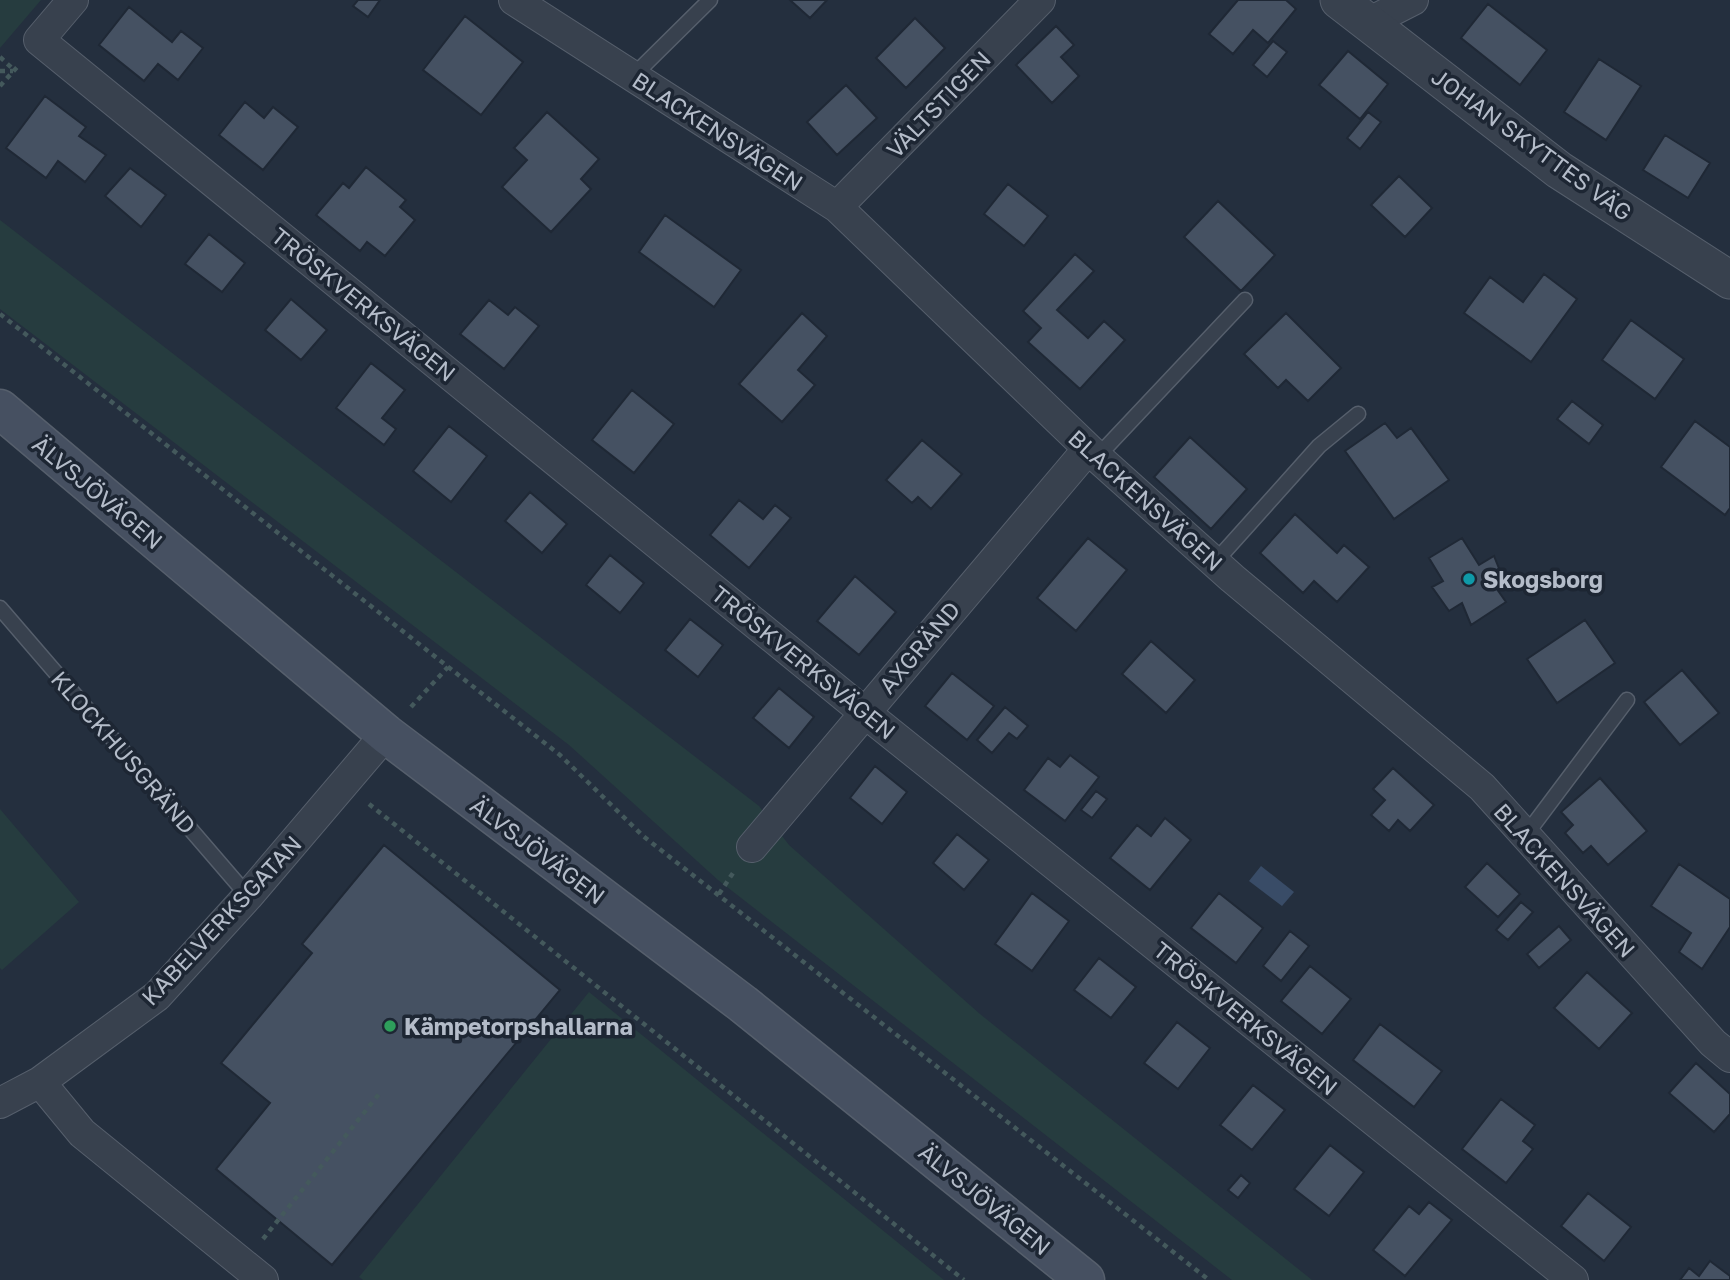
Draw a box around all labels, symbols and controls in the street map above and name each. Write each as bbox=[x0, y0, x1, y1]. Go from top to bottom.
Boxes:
street label: VÄLTSTIGEN bbox=[880, 45, 996, 163]
street label: JOHAN SKYTTES VÄG bbox=[1426, 62, 1638, 226]
street label: BLACKENSVÄGEN bbox=[628, 65, 808, 197]
street label: TRÖSKVERKSVÄGEN bbox=[266, 221, 462, 387]
street label: BLACKENSVÄGEN bbox=[1063, 423, 1229, 577]
street label: ÄLVSJÖVÄGEN bbox=[27, 429, 169, 555]
place label: Skogsborg bbox=[1483, 565, 1603, 593]
marker: Skogsborg bbox=[1461, 571, 1477, 587]
street label: TRÖSKVERKSVÄGEN bbox=[706, 579, 902, 745]
street label: AXGRÄND bbox=[872, 595, 966, 699]
street label: KLOCKHUSGRÄND bbox=[46, 665, 202, 839]
street label: ÄLVSJÖVÄGEN bbox=[465, 790, 611, 910]
street label: BLACKENSVÄGEN bbox=[1488, 797, 1642, 963]
street label: KABELVERKSGATAN bbox=[135, 829, 307, 1011]
street label: TRÖSKVERKSVÄGEN bbox=[1148, 935, 1344, 1101]
place label: Kämpetorpshallarna bbox=[404, 1012, 633, 1040]
marker: Kämpetorpshallarna bbox=[382, 1018, 398, 1034]
street label: ÄLVSJÖVÄGEN bbox=[913, 1137, 1057, 1261]

